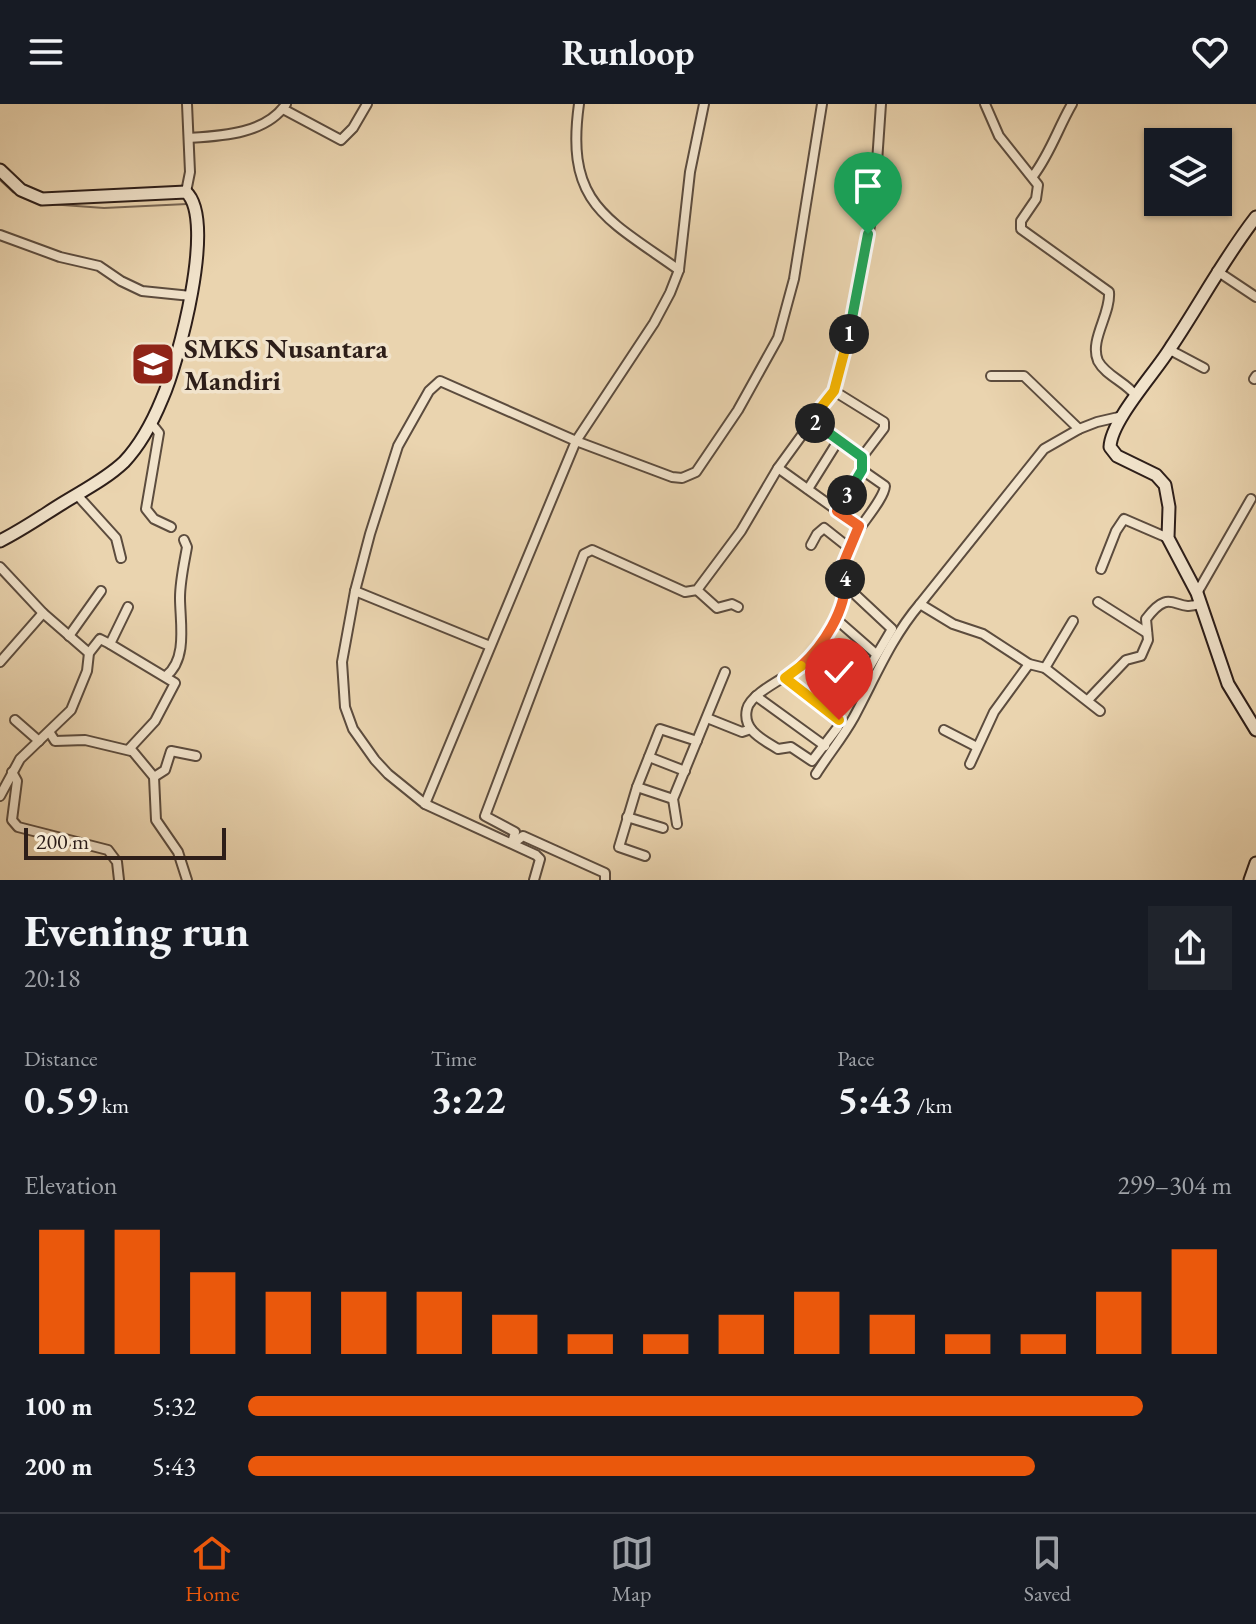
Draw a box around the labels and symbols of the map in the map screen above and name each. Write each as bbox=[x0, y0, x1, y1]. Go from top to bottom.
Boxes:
pin bbox=[834, 152, 902, 234]
pin: 1 bbox=[829, 314, 869, 354]
place label: SMKS Nusantara Mandiri bbox=[184, 330, 389, 398]
school or university icon: SMKS Nusantara Mandiri bbox=[129, 340, 177, 388]
pin: 2 bbox=[795, 403, 835, 443]
pin: 3 bbox=[827, 475, 867, 515]
pin: 4 bbox=[825, 559, 865, 599]
pin bbox=[805, 638, 873, 720]
scale bar bbox=[24, 824, 226, 860]

